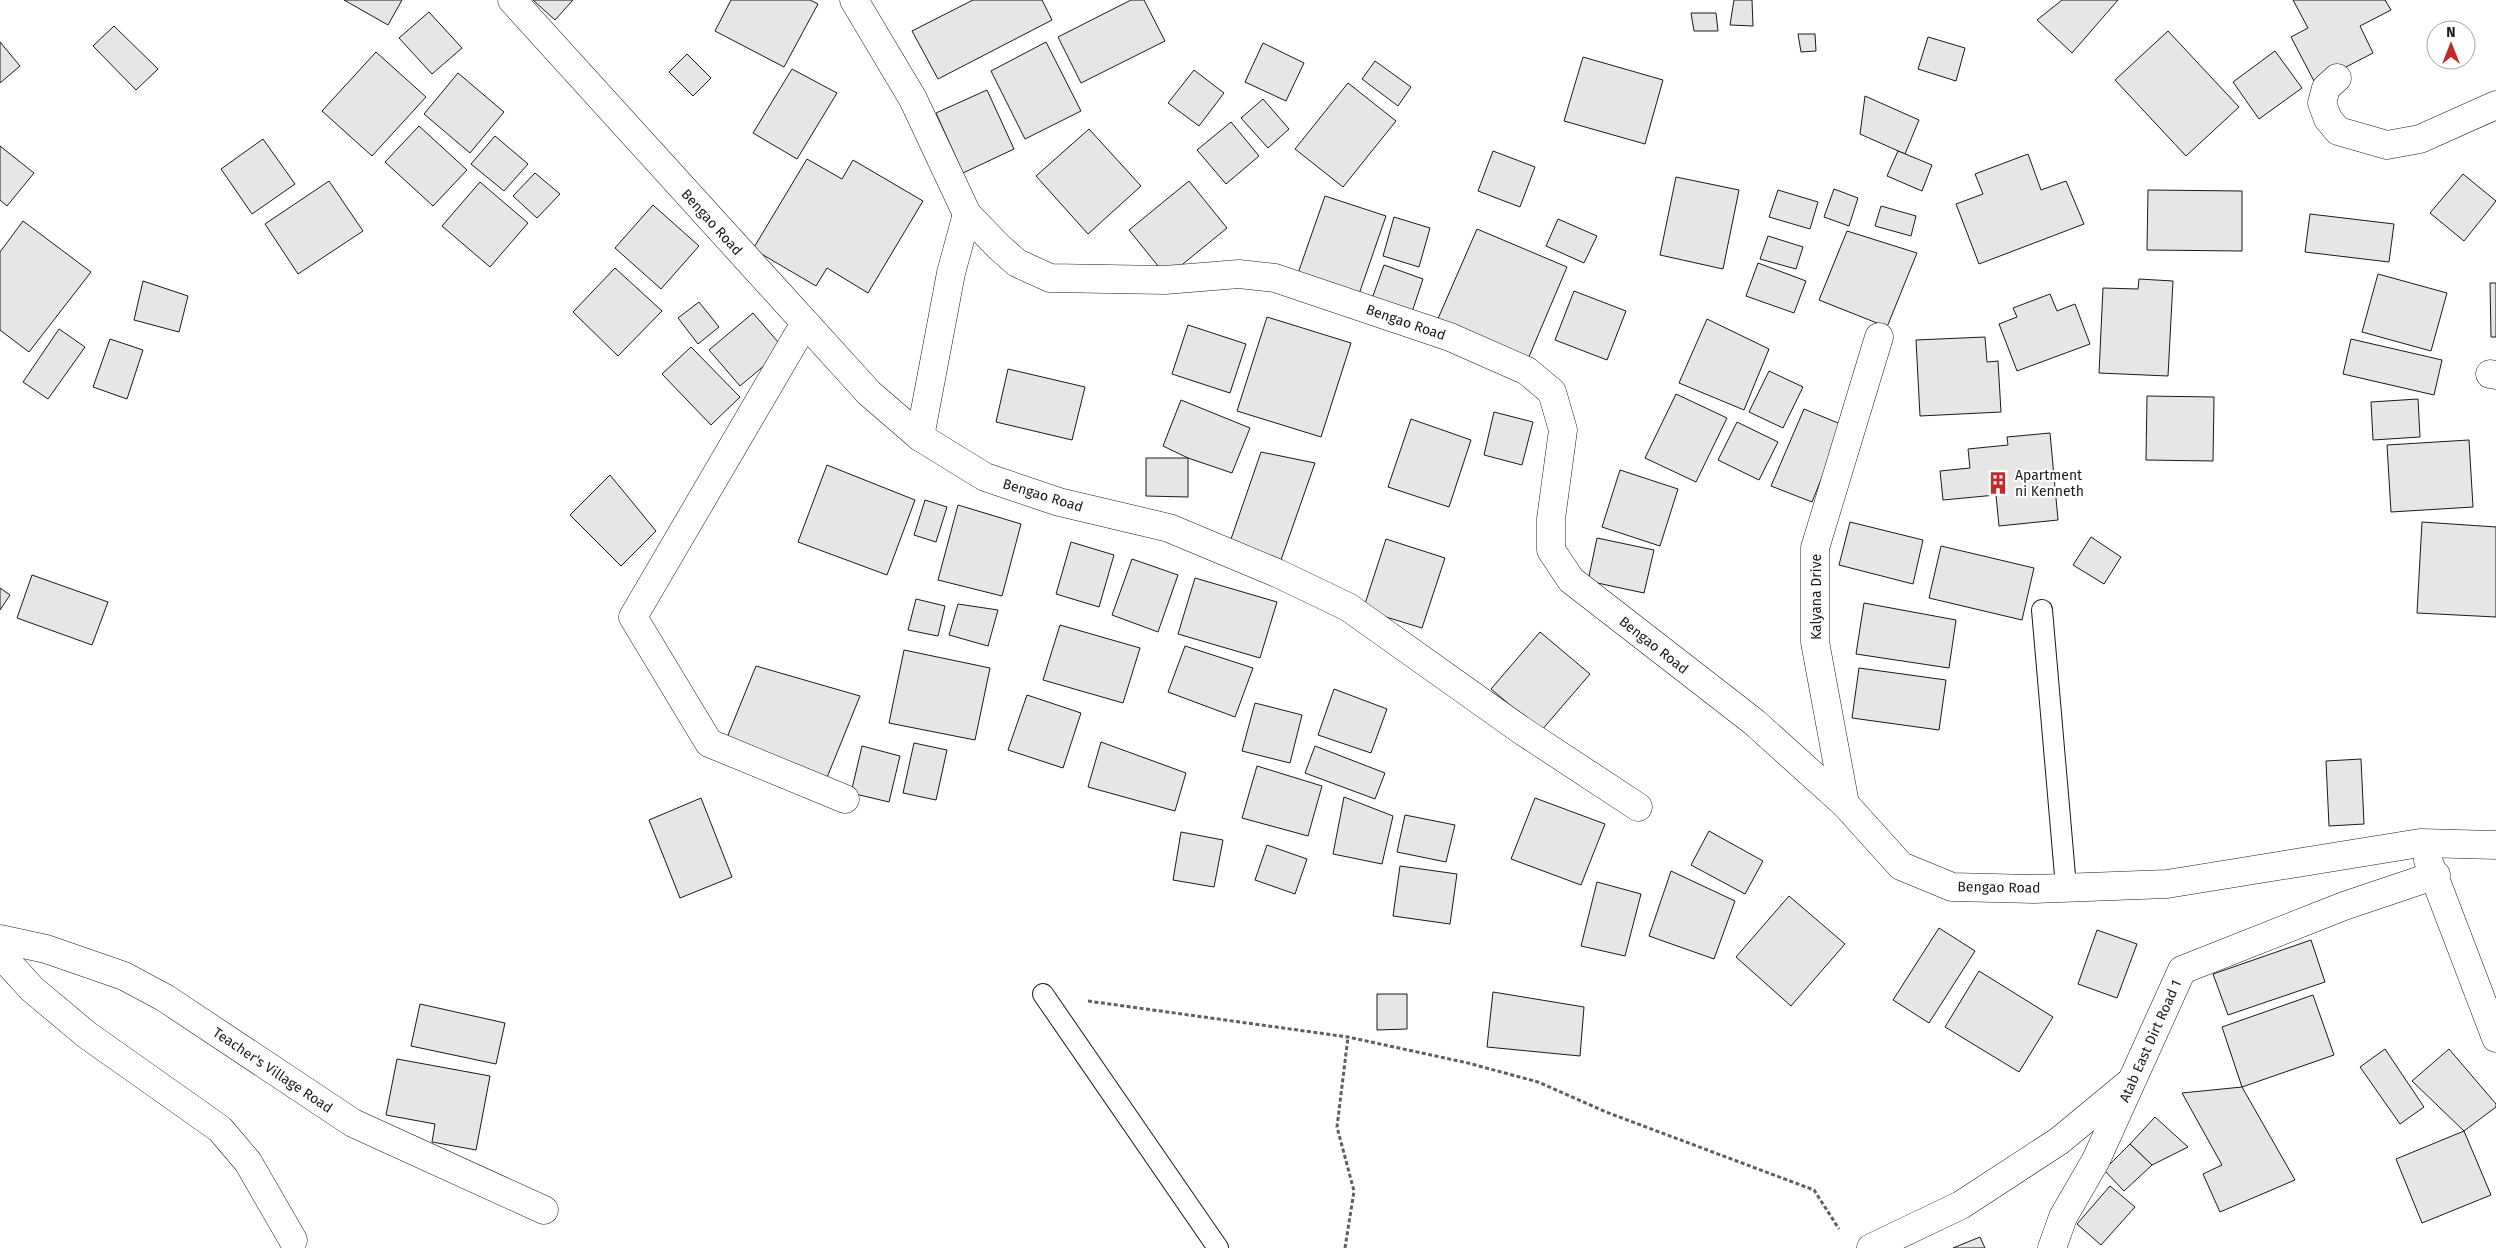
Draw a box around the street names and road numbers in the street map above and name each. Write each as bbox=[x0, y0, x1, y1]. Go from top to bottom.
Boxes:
street label: Bengao Road bbox=[677, 186, 746, 259]
street label: Bengao Road bbox=[1364, 301, 1448, 344]
street label: Bengao Road bbox=[1001, 475, 1085, 516]
street label: Kalyana Drive bbox=[1808, 554, 1825, 640]
street label: Bengao Road bbox=[1616, 613, 1692, 678]
street label: Bengao Road bbox=[1957, 878, 2041, 897]
street label: Atab East Dirt Road 1 bbox=[2116, 977, 2185, 1105]
street label: Teacher's Village Road bbox=[210, 1024, 336, 1117]

